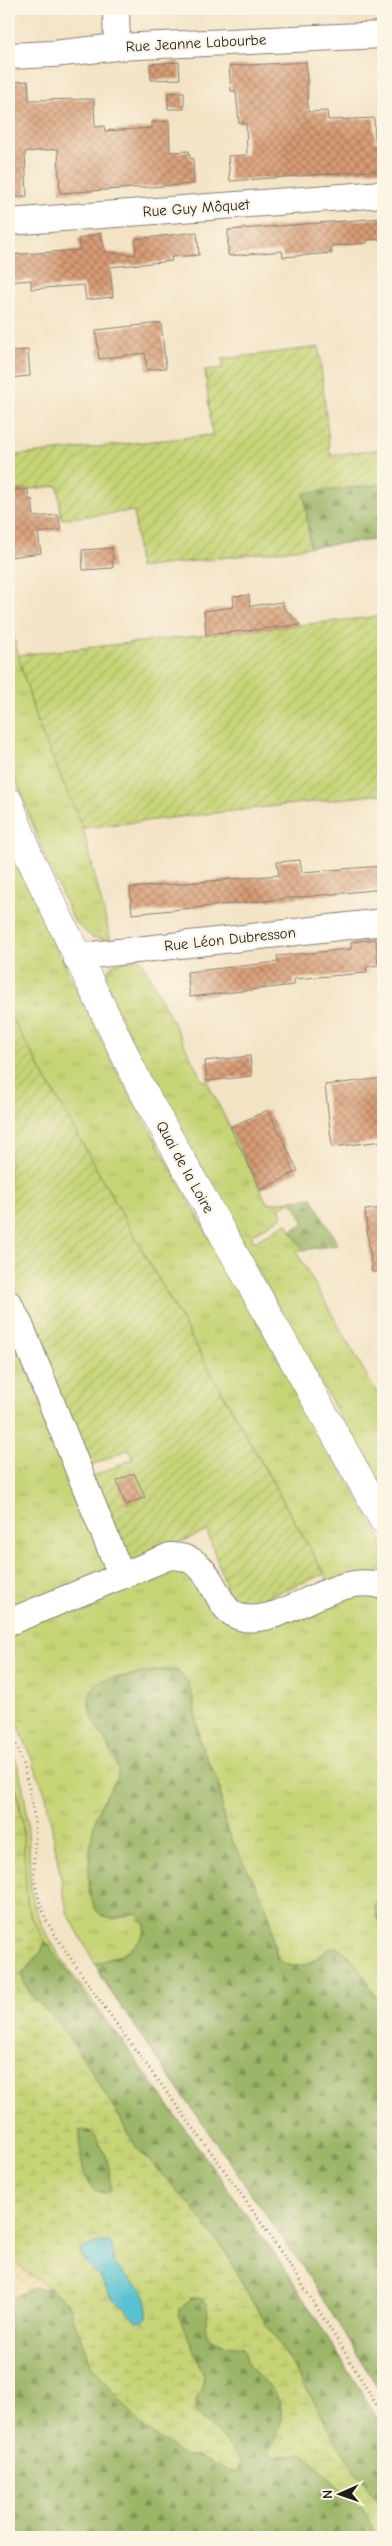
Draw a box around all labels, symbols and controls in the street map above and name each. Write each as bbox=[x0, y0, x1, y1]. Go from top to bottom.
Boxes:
street label: Rue Jeanne Labourbe bbox=[125, 30, 267, 56]
street label: Rue Guy Môquet bbox=[142, 195, 251, 221]
street label: Rue Léon Dubresson bbox=[163, 923, 297, 955]
street label: Quai de la Loire bbox=[152, 1118, 218, 1217]
north arrow bbox=[314, 2468, 364, 2518]
text: N bbox=[319, 2490, 336, 2499]

